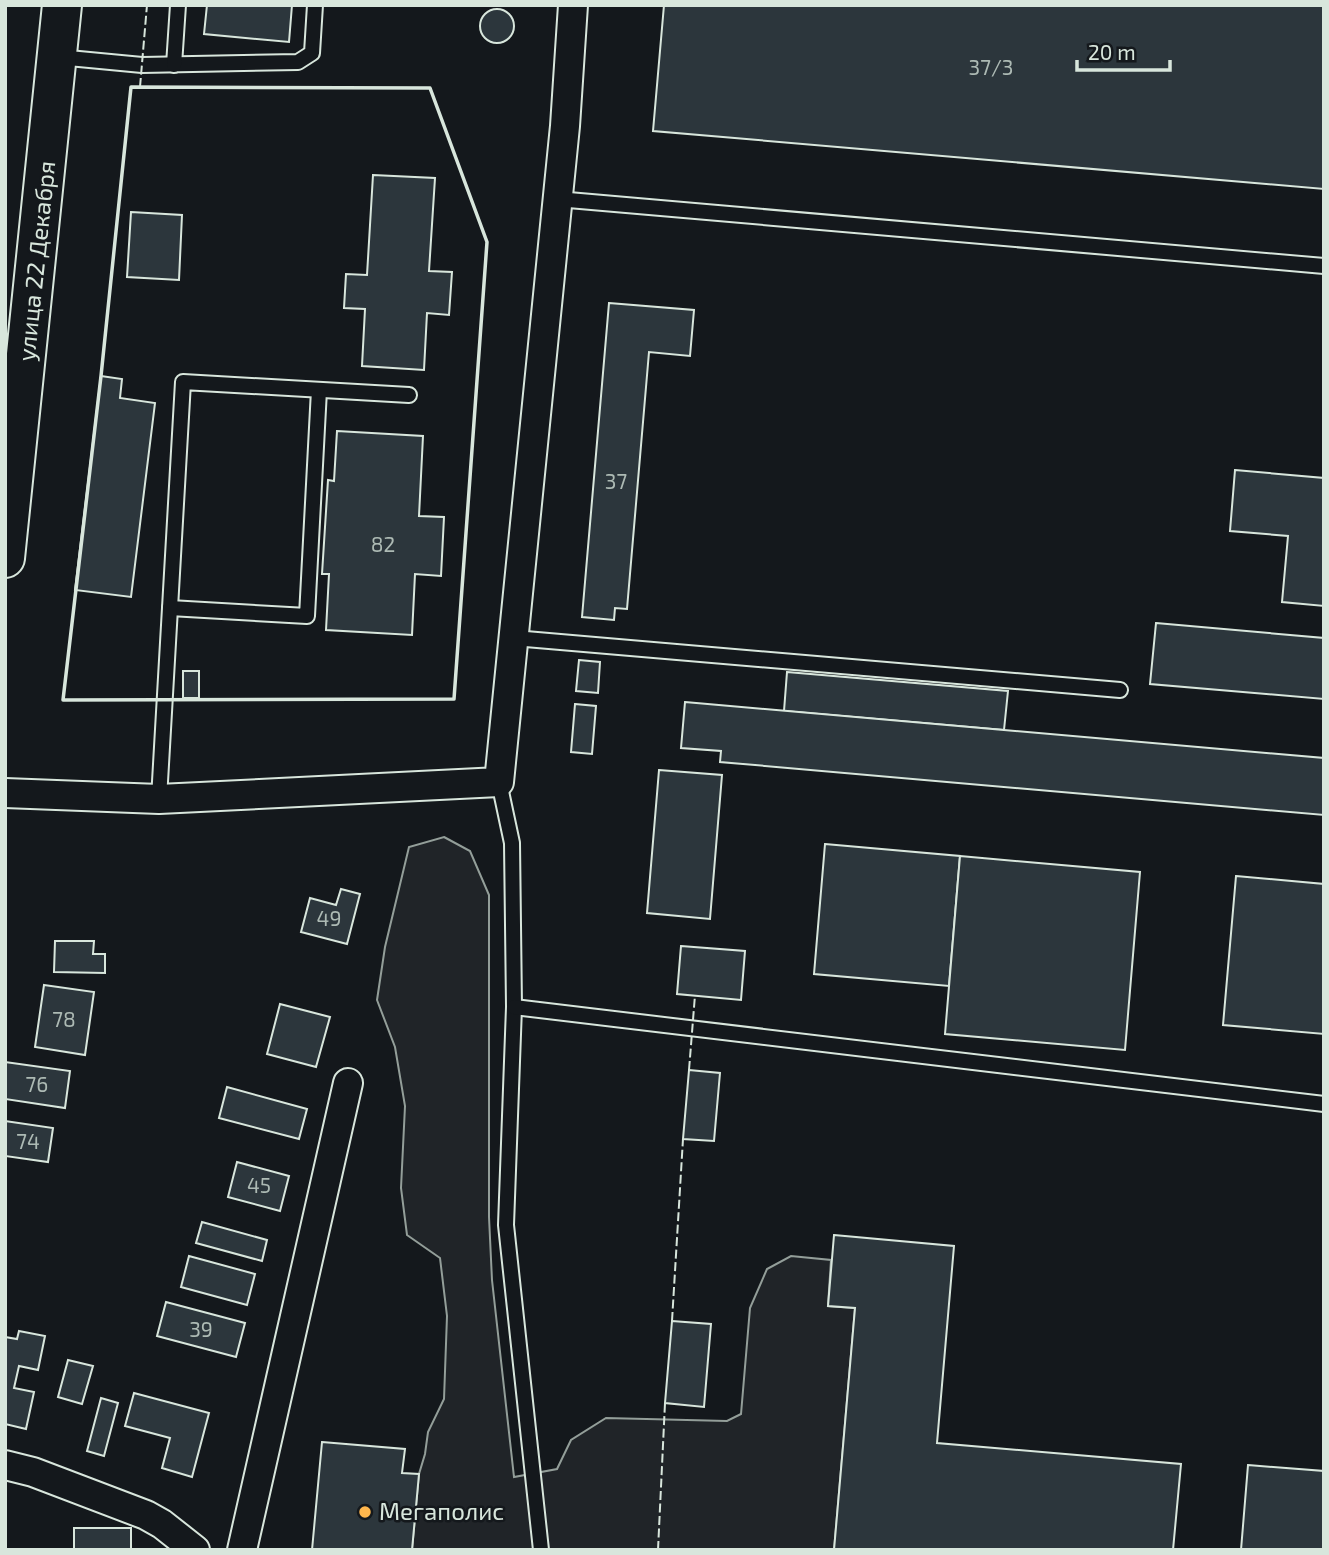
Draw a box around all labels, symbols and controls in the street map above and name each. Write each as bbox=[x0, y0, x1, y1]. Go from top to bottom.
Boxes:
scale bar bbox=[1077, 28, 1170, 72]
text: 20 m bbox=[1088, 39, 1136, 64]
house number: 37/3 bbox=[969, 54, 1013, 79]
street label: улица 22 Декабря bbox=[11, 159, 61, 363]
house number: 37 bbox=[605, 468, 627, 493]
house number: 82 bbox=[371, 531, 395, 556]
house number: 49 bbox=[317, 905, 341, 930]
house number: 78 bbox=[52, 1006, 76, 1031]
house number: 76 bbox=[26, 1071, 48, 1096]
house number: 74 bbox=[16, 1128, 40, 1153]
house number: 45 bbox=[247, 1172, 271, 1197]
house number: 39 bbox=[189, 1316, 213, 1341]
place label: Мегаполис bbox=[379, 1496, 504, 1525]
marker: Мегаполис bbox=[357, 1504, 373, 1520]

